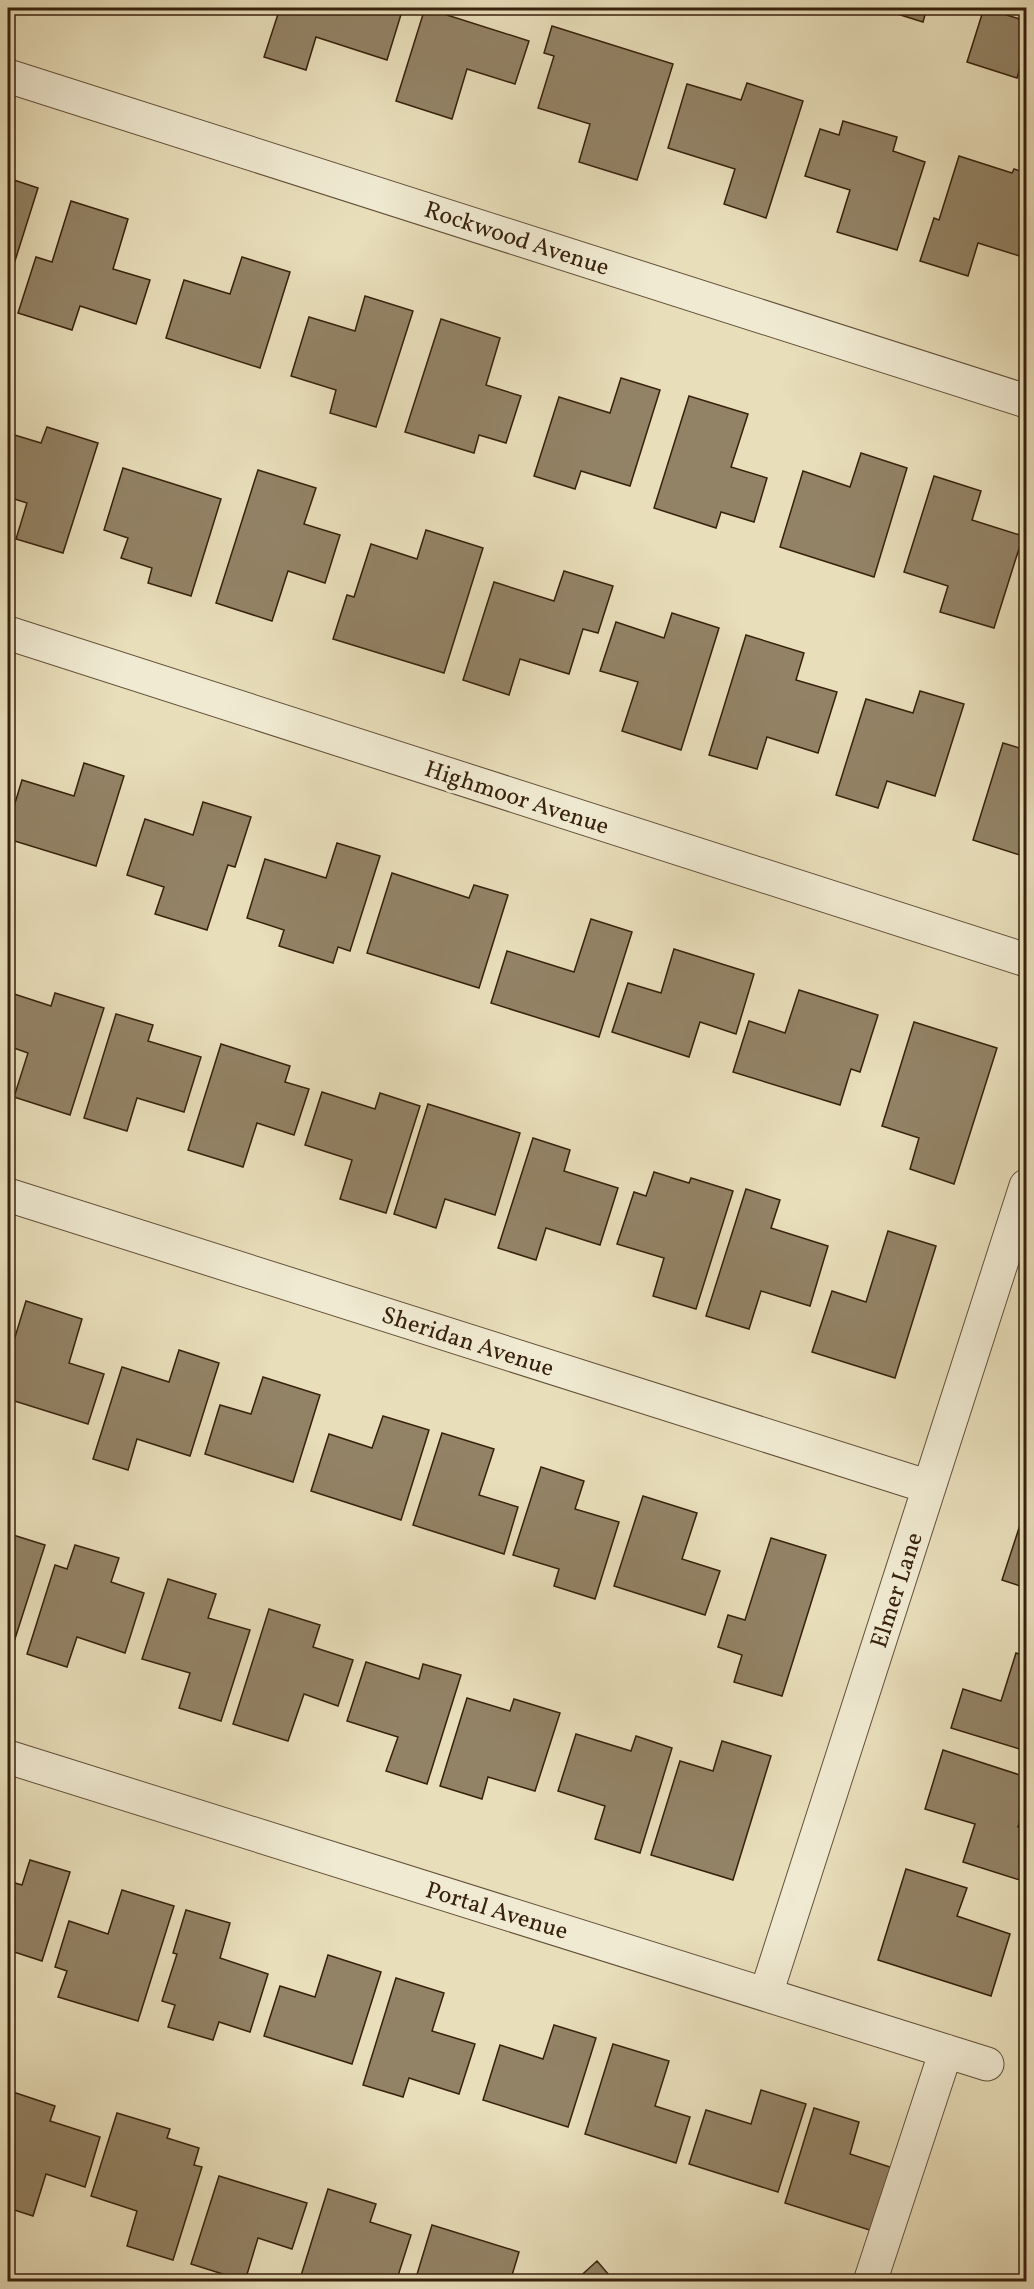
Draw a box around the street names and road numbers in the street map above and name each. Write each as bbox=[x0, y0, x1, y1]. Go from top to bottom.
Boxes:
street label: Rockwood Avenue bbox=[420, 194, 613, 286]
street label: Highmoor Avenue bbox=[420, 753, 613, 845]
street label: Sheridan Avenue bbox=[377, 1299, 558, 1387]
street label: Elmer Lane bbox=[863, 1528, 933, 1653]
street label: Portal Avenue bbox=[421, 1874, 572, 1950]

